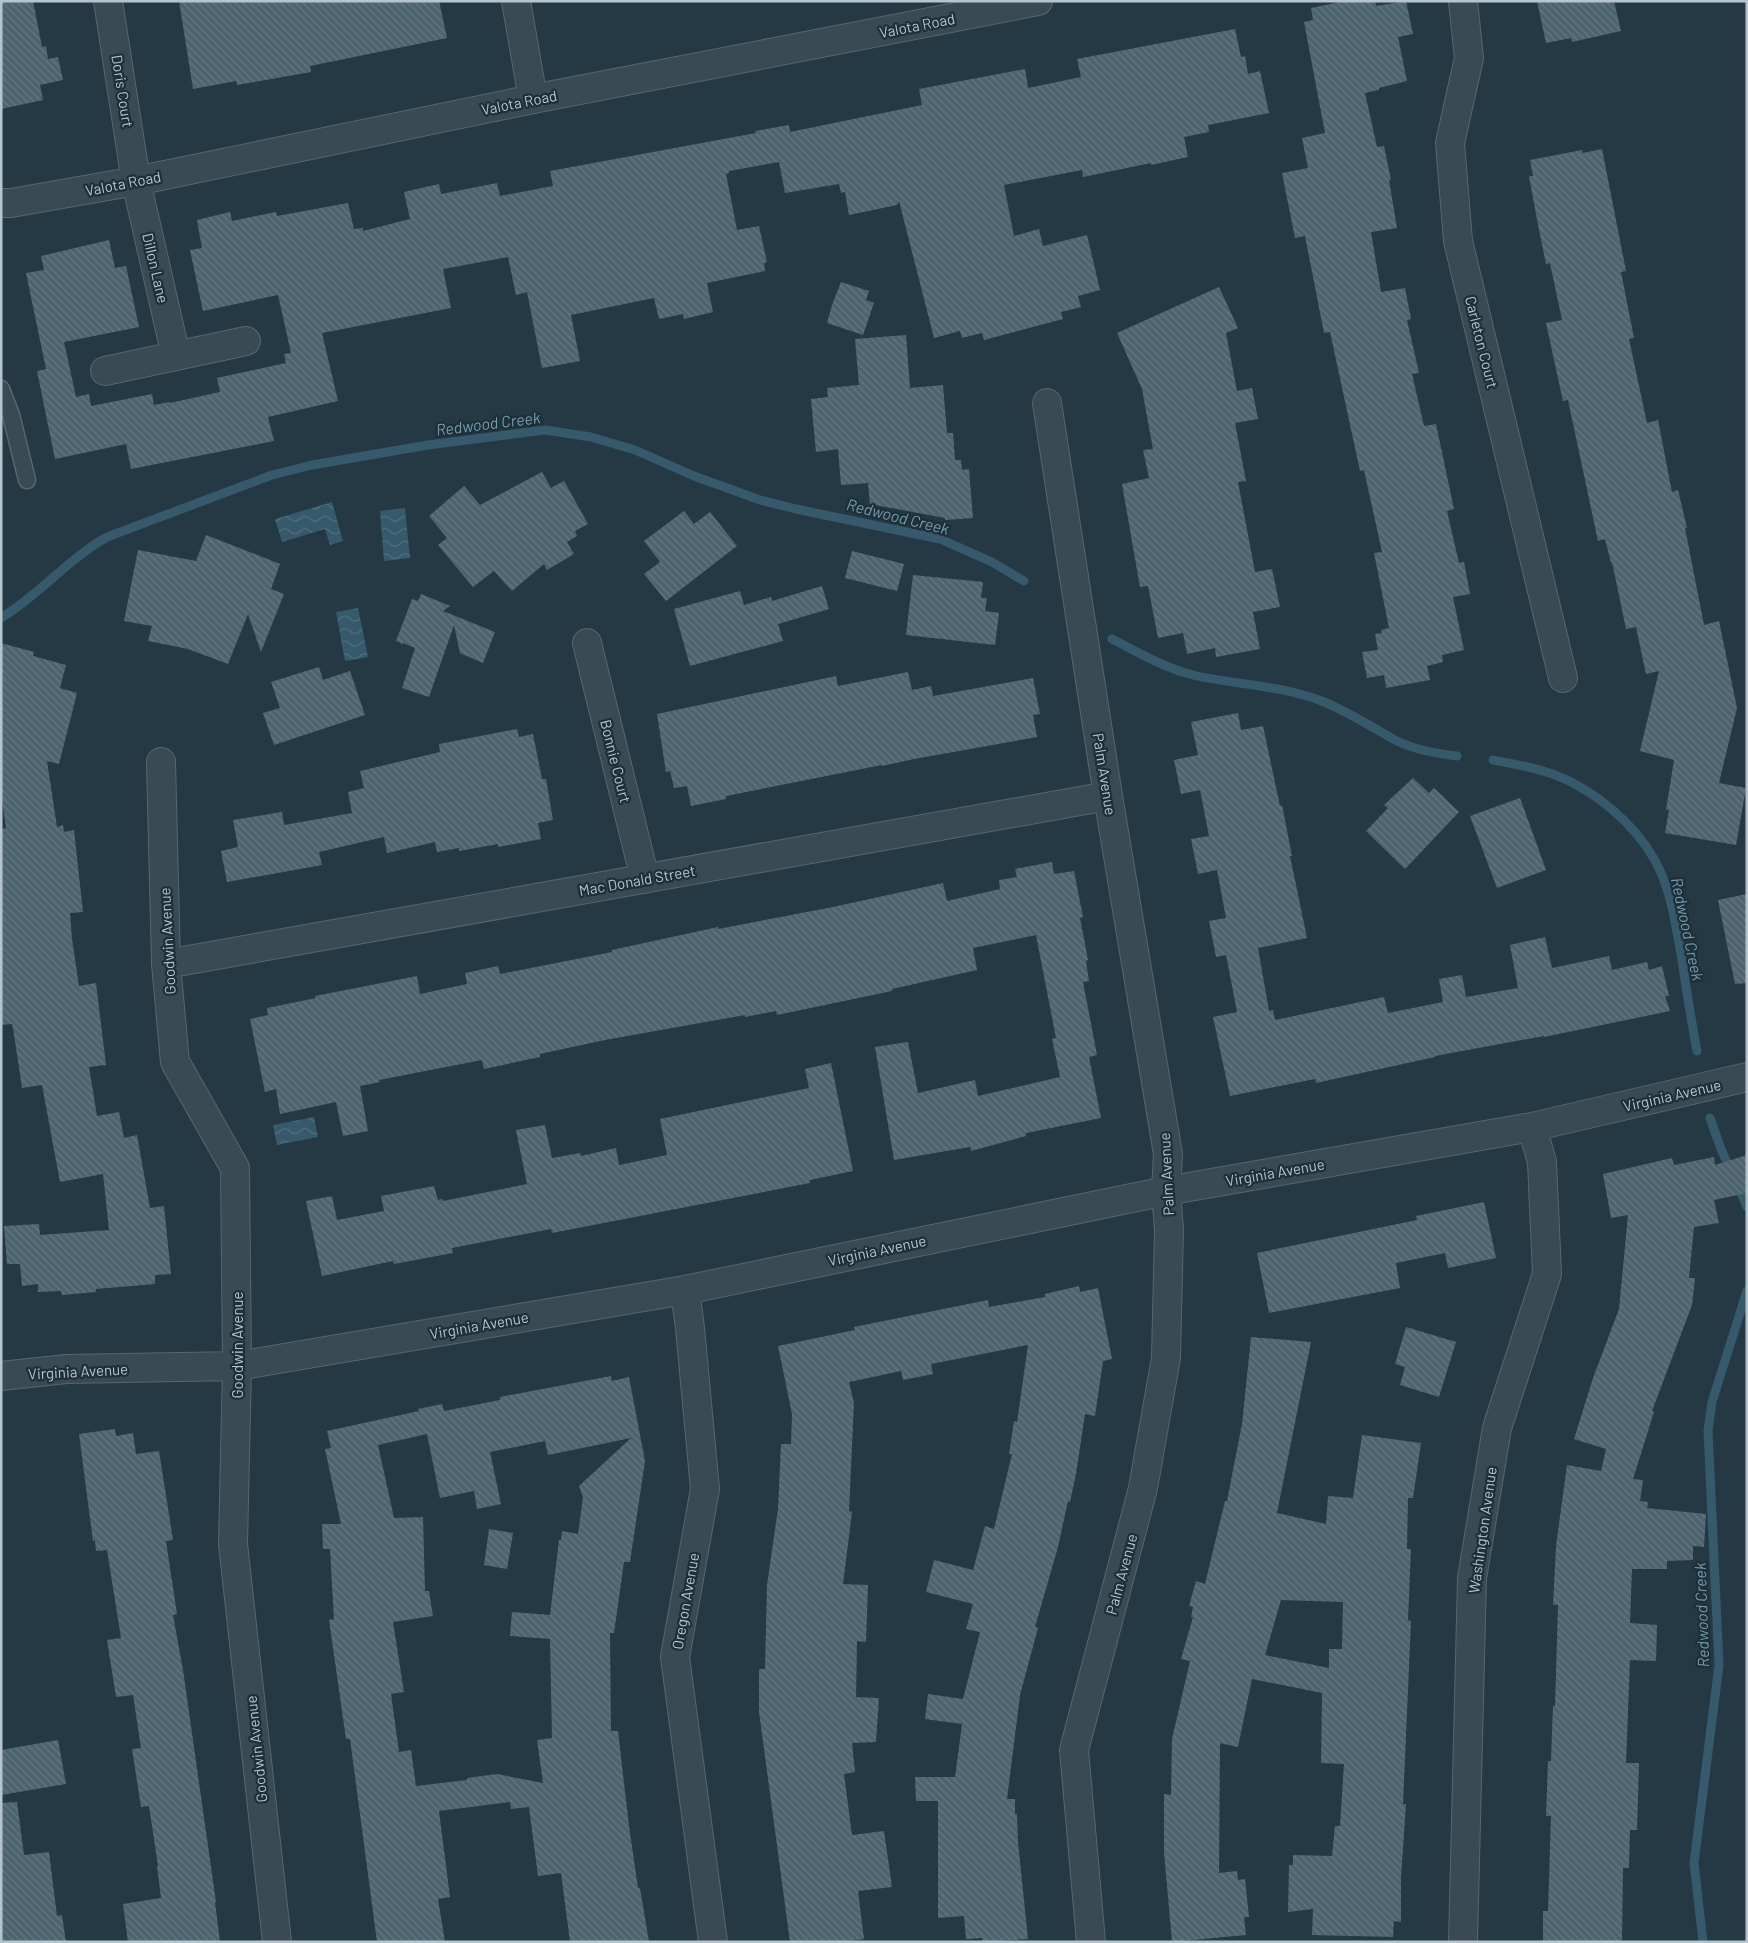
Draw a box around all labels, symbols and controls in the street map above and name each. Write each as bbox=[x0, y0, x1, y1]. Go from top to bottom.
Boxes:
street label: Valota Road bbox=[878, 9, 956, 41]
street label: Doris Court bbox=[108, 53, 138, 129]
street label: Valota Road bbox=[480, 86, 558, 118]
street label: Valota Road bbox=[84, 167, 162, 199]
street label: Dillon Lane bbox=[139, 231, 173, 305]
street label: Carleton Court bbox=[1462, 294, 1502, 390]
water label: Redwood Creek bbox=[435, 407, 541, 439]
water label: Redwood Creek bbox=[845, 494, 951, 538]
street label: Bonnie Court bbox=[597, 718, 635, 804]
street label: Palm Avenue bbox=[1090, 732, 1120, 816]
street label: Mac Donald Street bbox=[577, 861, 697, 899]
water label: Redwood Creek bbox=[1668, 876, 1708, 982]
street label: Goodwin Avenue bbox=[155, 887, 179, 995]
street label: Virginia Avenue bbox=[1621, 1075, 1723, 1115]
street label: Palm Avenue bbox=[1155, 1132, 1177, 1216]
street label: Virginia Avenue bbox=[1224, 1154, 1326, 1190]
street label: Virginia Avenue bbox=[826, 1231, 928, 1269]
street label: Goodwin Avenue bbox=[228, 1291, 246, 1399]
street label: Virginia Avenue bbox=[428, 1307, 530, 1343]
street label: Virginia Avenue bbox=[28, 1359, 128, 1383]
street label: Washington Avenue bbox=[1464, 1466, 1500, 1594]
street label: Palm Avenue bbox=[1102, 1532, 1140, 1616]
street label: Oregon Avenue bbox=[668, 1551, 702, 1651]
water label: Redwood Creek bbox=[1690, 1562, 1712, 1668]
street label: Goodwin Avenue bbox=[241, 1695, 271, 1803]

